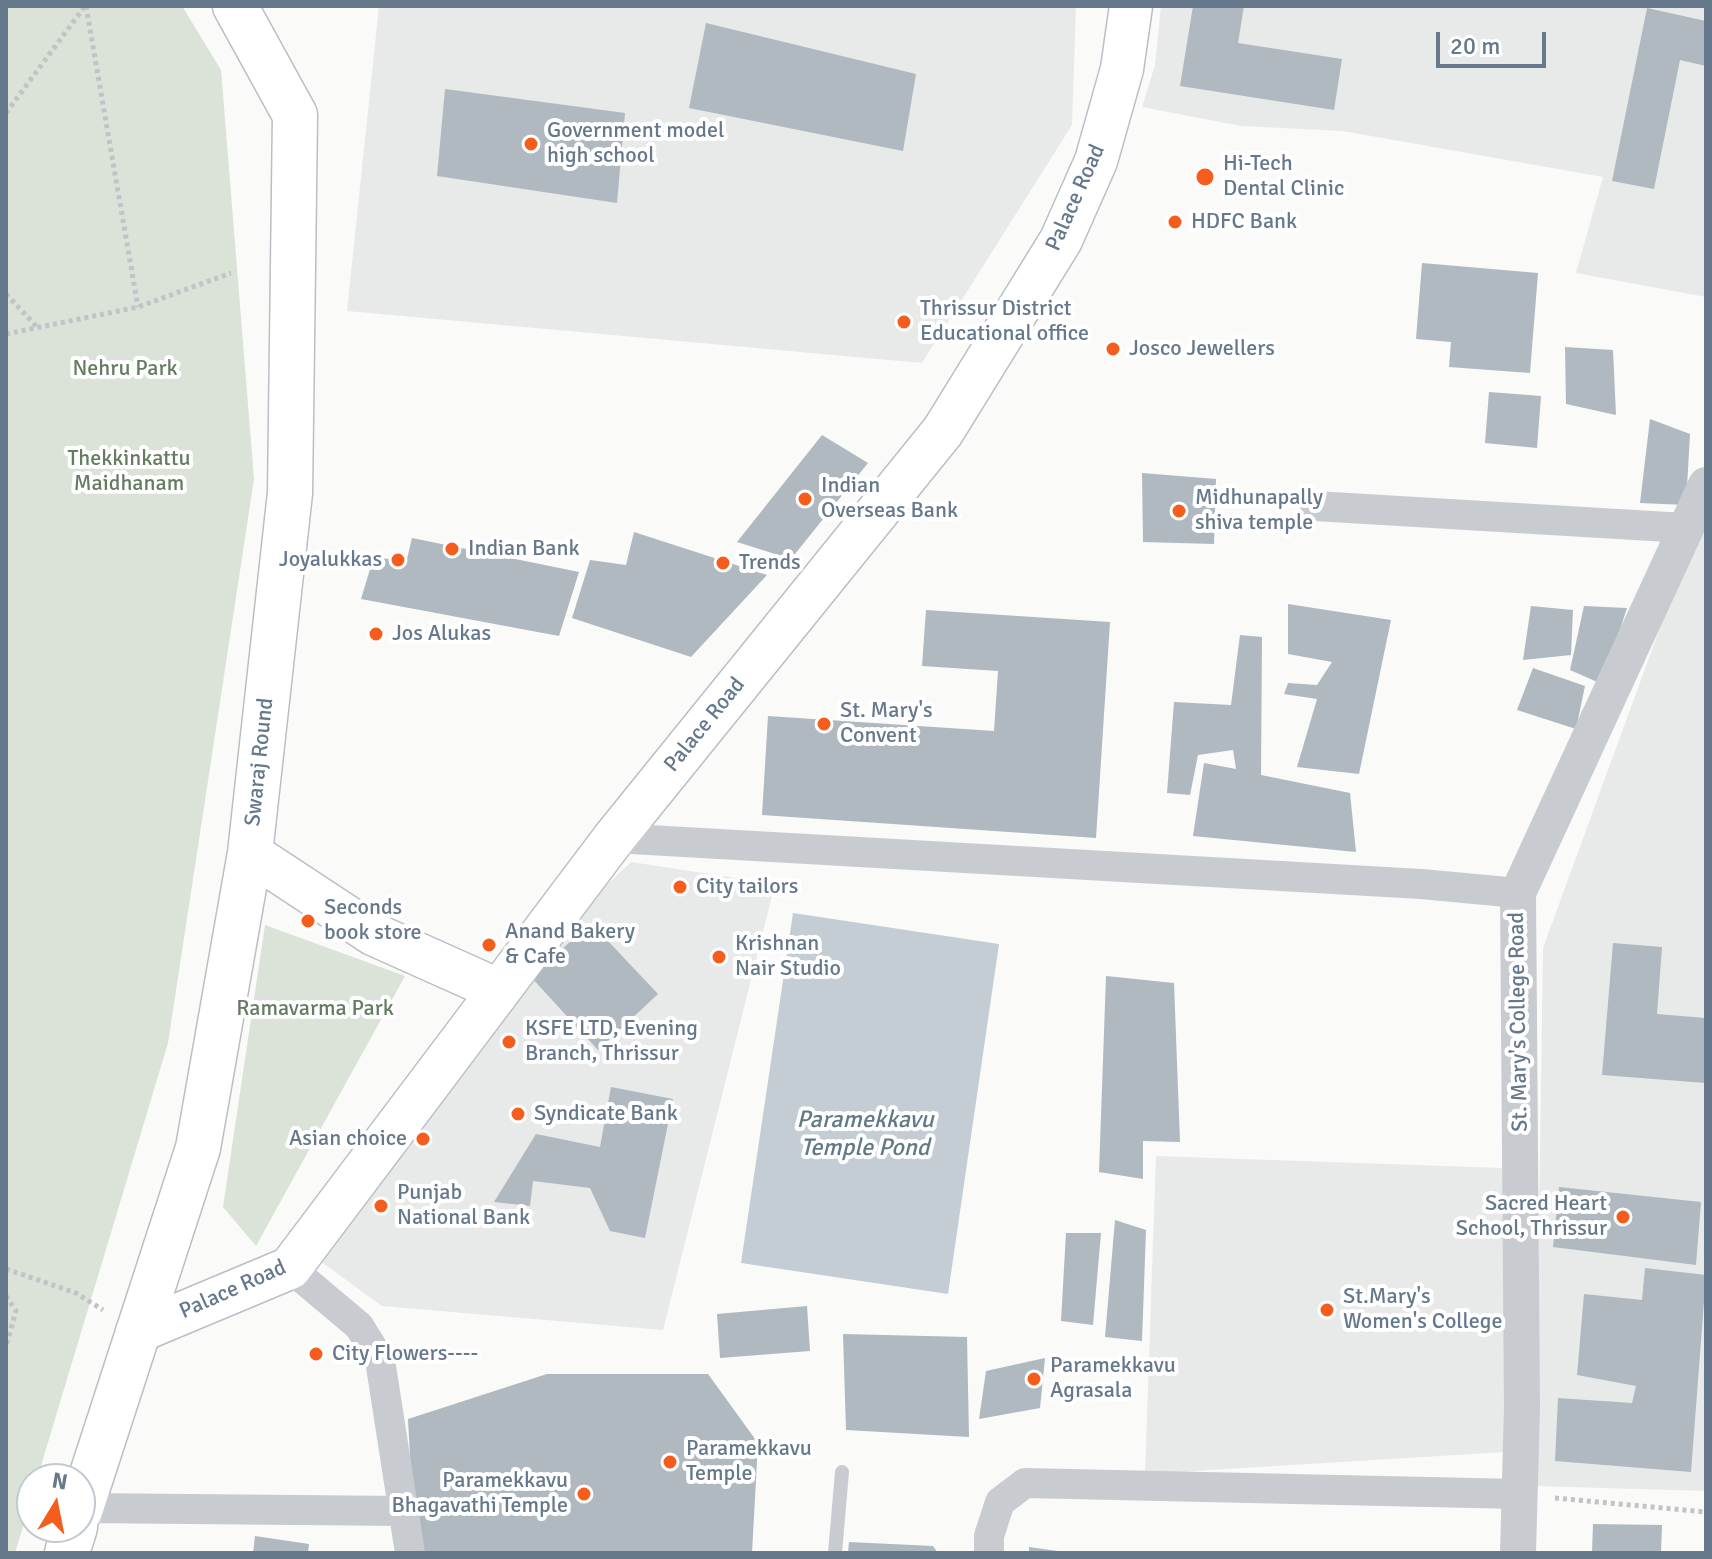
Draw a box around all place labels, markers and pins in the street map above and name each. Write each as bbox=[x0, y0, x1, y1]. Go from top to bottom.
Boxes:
place label: Government model high school bbox=[547, 118, 724, 170]
marker: Government model high school bbox=[522, 135, 540, 153]
place label: Hi-Tech Dental Clinic bbox=[1223, 151, 1344, 202]
marker: Hi-Tech Dental Clinic bbox=[1194, 166, 1216, 188]
place label: HDFC Bank bbox=[1191, 209, 1297, 235]
marker: HDFC Bank bbox=[1166, 213, 1184, 231]
place label: Thrissur District Educational office bbox=[920, 296, 1089, 348]
marker: Thrissur District Educational office bbox=[895, 313, 913, 331]
place label: Josco Jewellers bbox=[1129, 336, 1275, 362]
marker: Josco Jewellers bbox=[1104, 340, 1122, 358]
place label: Indian Overseas Bank bbox=[821, 473, 958, 524]
place label: Midhunapally shiva temple bbox=[1195, 485, 1323, 536]
marker: Indian Overseas Bank bbox=[796, 490, 814, 508]
marker: Midhunapally shiva temple bbox=[1170, 502, 1188, 520]
place label: Indian Bank bbox=[468, 536, 579, 562]
marker: Indian Bank bbox=[443, 540, 461, 558]
place label: Joyalukkas bbox=[279, 547, 382, 573]
place label: Trends bbox=[739, 550, 801, 576]
marker: Joyalukkas bbox=[389, 551, 407, 569]
marker: Trends bbox=[714, 554, 732, 572]
place label: Jos Alukas bbox=[392, 621, 491, 647]
marker: Jos Alukas bbox=[367, 625, 385, 643]
place label: St. Mary's Convent bbox=[840, 698, 933, 750]
marker: St. Mary's Convent bbox=[815, 715, 833, 733]
place label: City tailors bbox=[696, 874, 798, 900]
marker: City tailors bbox=[671, 878, 689, 896]
place label: Seconds book store bbox=[324, 895, 422, 946]
marker: Seconds book store bbox=[299, 912, 317, 930]
place label: Anand Bakery & Cafe bbox=[505, 919, 635, 970]
place label: Krishnan Nair Studio bbox=[735, 931, 841, 982]
marker: Anand Bakery & Cafe bbox=[480, 936, 498, 954]
marker: Krishnan Nair Studio bbox=[710, 948, 728, 966]
place label: KSFE LTD, Evening Branch, Thrissur bbox=[525, 1016, 698, 1068]
marker: KSFE LTD, Evening Branch, Thrissur bbox=[500, 1033, 518, 1051]
place label: Syndicate Bank bbox=[534, 1101, 678, 1127]
marker: Syndicate Bank bbox=[509, 1105, 527, 1123]
place label: Asian choice bbox=[289, 1126, 407, 1152]
marker: Asian choice bbox=[414, 1130, 432, 1148]
place label: Punjab National Bank bbox=[397, 1180, 530, 1232]
place label: Sacred Heart School, Thrissur bbox=[1456, 1191, 1607, 1242]
marker: Punjab National Bank bbox=[372, 1197, 390, 1215]
marker: Sacred Heart School, Thrissur bbox=[1614, 1208, 1632, 1226]
place label: St.Mary's Women's College bbox=[1343, 1284, 1502, 1336]
marker: St.Mary's Women's College bbox=[1318, 1301, 1336, 1319]
place label: City Flowers---- bbox=[332, 1341, 478, 1367]
marker: City Flowers---- bbox=[307, 1345, 325, 1363]
place label: Paramekkavu Agrasala bbox=[1050, 1353, 1176, 1404]
marker: Paramekkavu Agrasala bbox=[1025, 1370, 1043, 1388]
place label: Paramekkavu Temple bbox=[686, 1436, 812, 1488]
marker: Paramekkavu Temple bbox=[661, 1453, 679, 1471]
place label: Paramekkavu Bhagavathi Temple bbox=[391, 1468, 568, 1520]
marker: Paramekkavu Bhagavathi Temple bbox=[575, 1485, 593, 1503]

